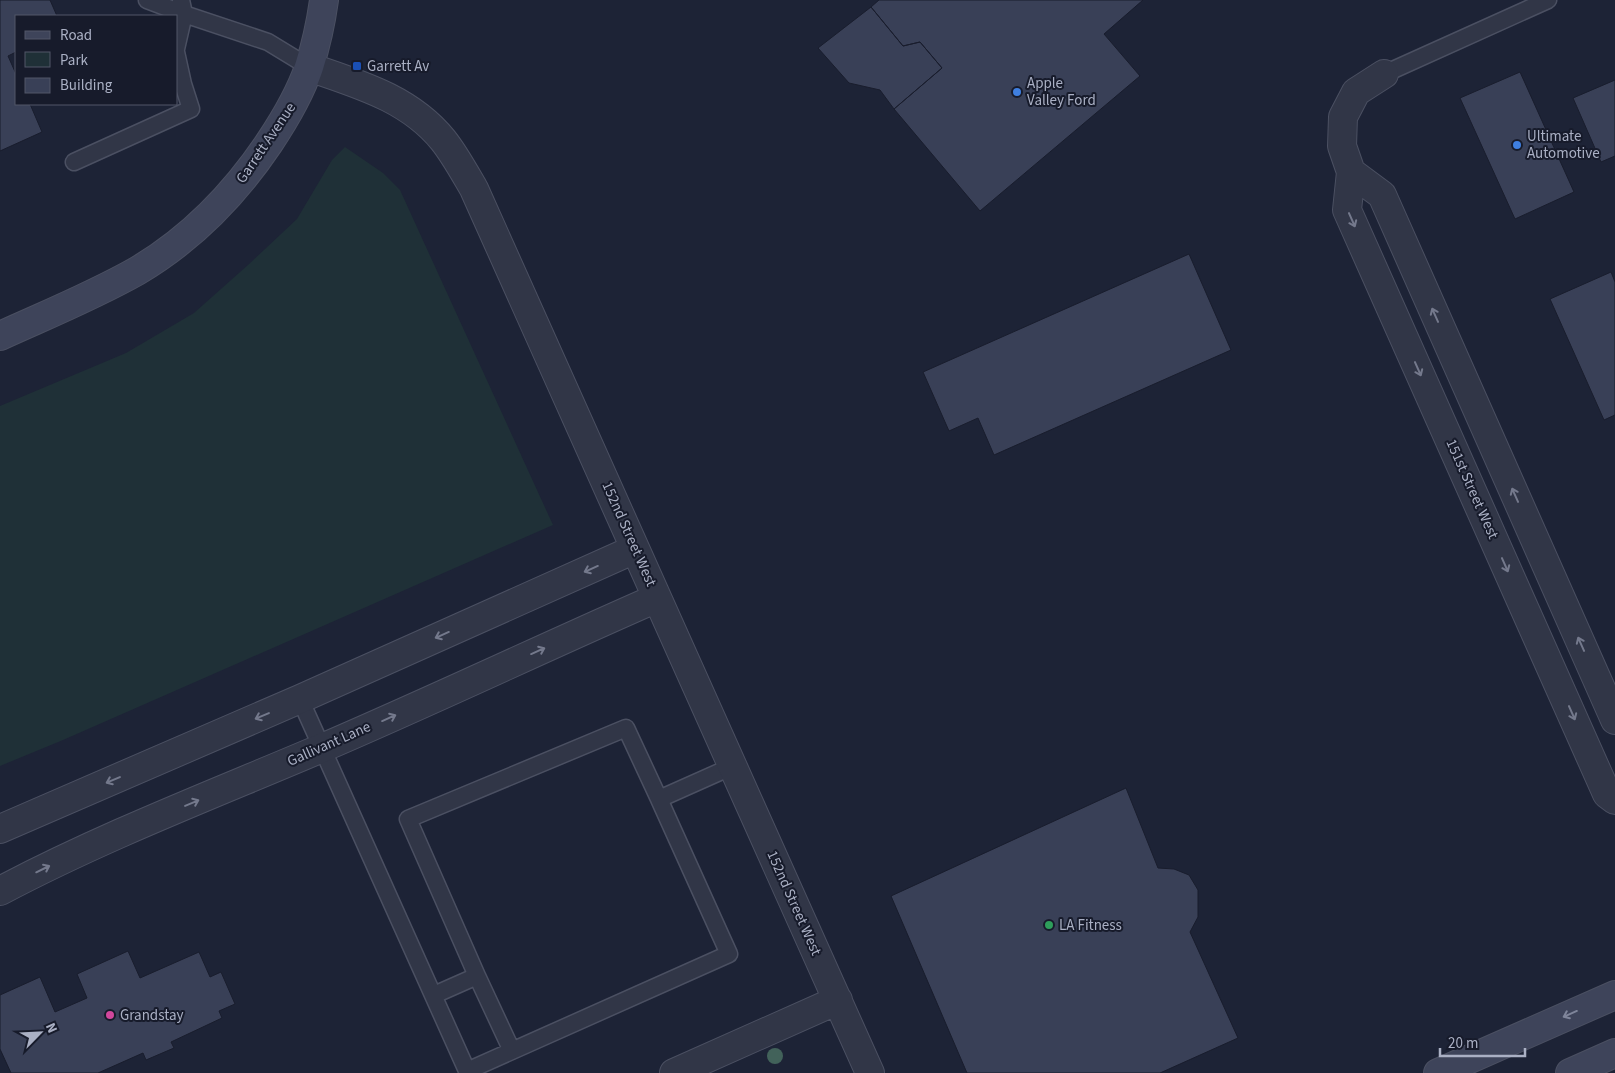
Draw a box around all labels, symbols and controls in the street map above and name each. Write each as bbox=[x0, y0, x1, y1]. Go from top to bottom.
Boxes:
legend bbox=[15, 15, 178, 105]
text: Road bbox=[60, 25, 92, 46]
text: Park bbox=[60, 50, 89, 71]
place label: Garrett Av bbox=[367, 56, 429, 77]
marker: Garrett Av bbox=[351, 60, 363, 72]
place label: Apple Valley Ford bbox=[1027, 73, 1096, 111]
text: Building bbox=[60, 75, 113, 96]
marker: Apple Valley Ford bbox=[1011, 86, 1023, 98]
street label: Garrett Avenue bbox=[231, 98, 301, 188]
place label: Ultimate Automotive bbox=[1527, 126, 1600, 164]
marker: Ultimate Automotive bbox=[1511, 139, 1523, 151]
one-way arrow bbox=[1347, 212, 1357, 227]
one-way arrow bbox=[1429, 308, 1439, 323]
one-way arrow bbox=[1414, 361, 1423, 376]
street label: 151st Street West bbox=[1441, 436, 1503, 542]
street label: 152nd Street West bbox=[596, 478, 662, 590]
one-way arrow bbox=[1509, 488, 1519, 503]
one-way arrow bbox=[1501, 557, 1511, 572]
one-way arrow bbox=[584, 564, 599, 574]
one-way arrow bbox=[435, 631, 450, 641]
one-way arrow bbox=[1575, 637, 1585, 652]
one-way arrow bbox=[530, 646, 545, 656]
one-way arrow bbox=[1567, 705, 1577, 720]
one-way arrow bbox=[255, 711, 270, 721]
one-way arrow bbox=[381, 712, 396, 722]
street label: Gallivant Lane bbox=[284, 716, 374, 772]
one-way arrow bbox=[106, 776, 121, 786]
one-way arrow bbox=[184, 797, 199, 807]
street label: 152nd Street West bbox=[761, 847, 827, 959]
one-way arrow bbox=[36, 863, 51, 873]
place label: LA Fitness bbox=[1059, 915, 1122, 936]
marker: LA Fitness bbox=[1043, 919, 1055, 931]
place label: Grandstay bbox=[120, 1005, 184, 1026]
north arrow bbox=[15, 1008, 65, 1058]
marker: Grandstay bbox=[104, 1009, 116, 1021]
one-way arrow bbox=[1563, 1010, 1578, 1020]
text: N bbox=[40, 1020, 62, 1036]
scale bar bbox=[1440, 1026, 1525, 1058]
text: 20 m bbox=[1448, 1033, 1478, 1054]

